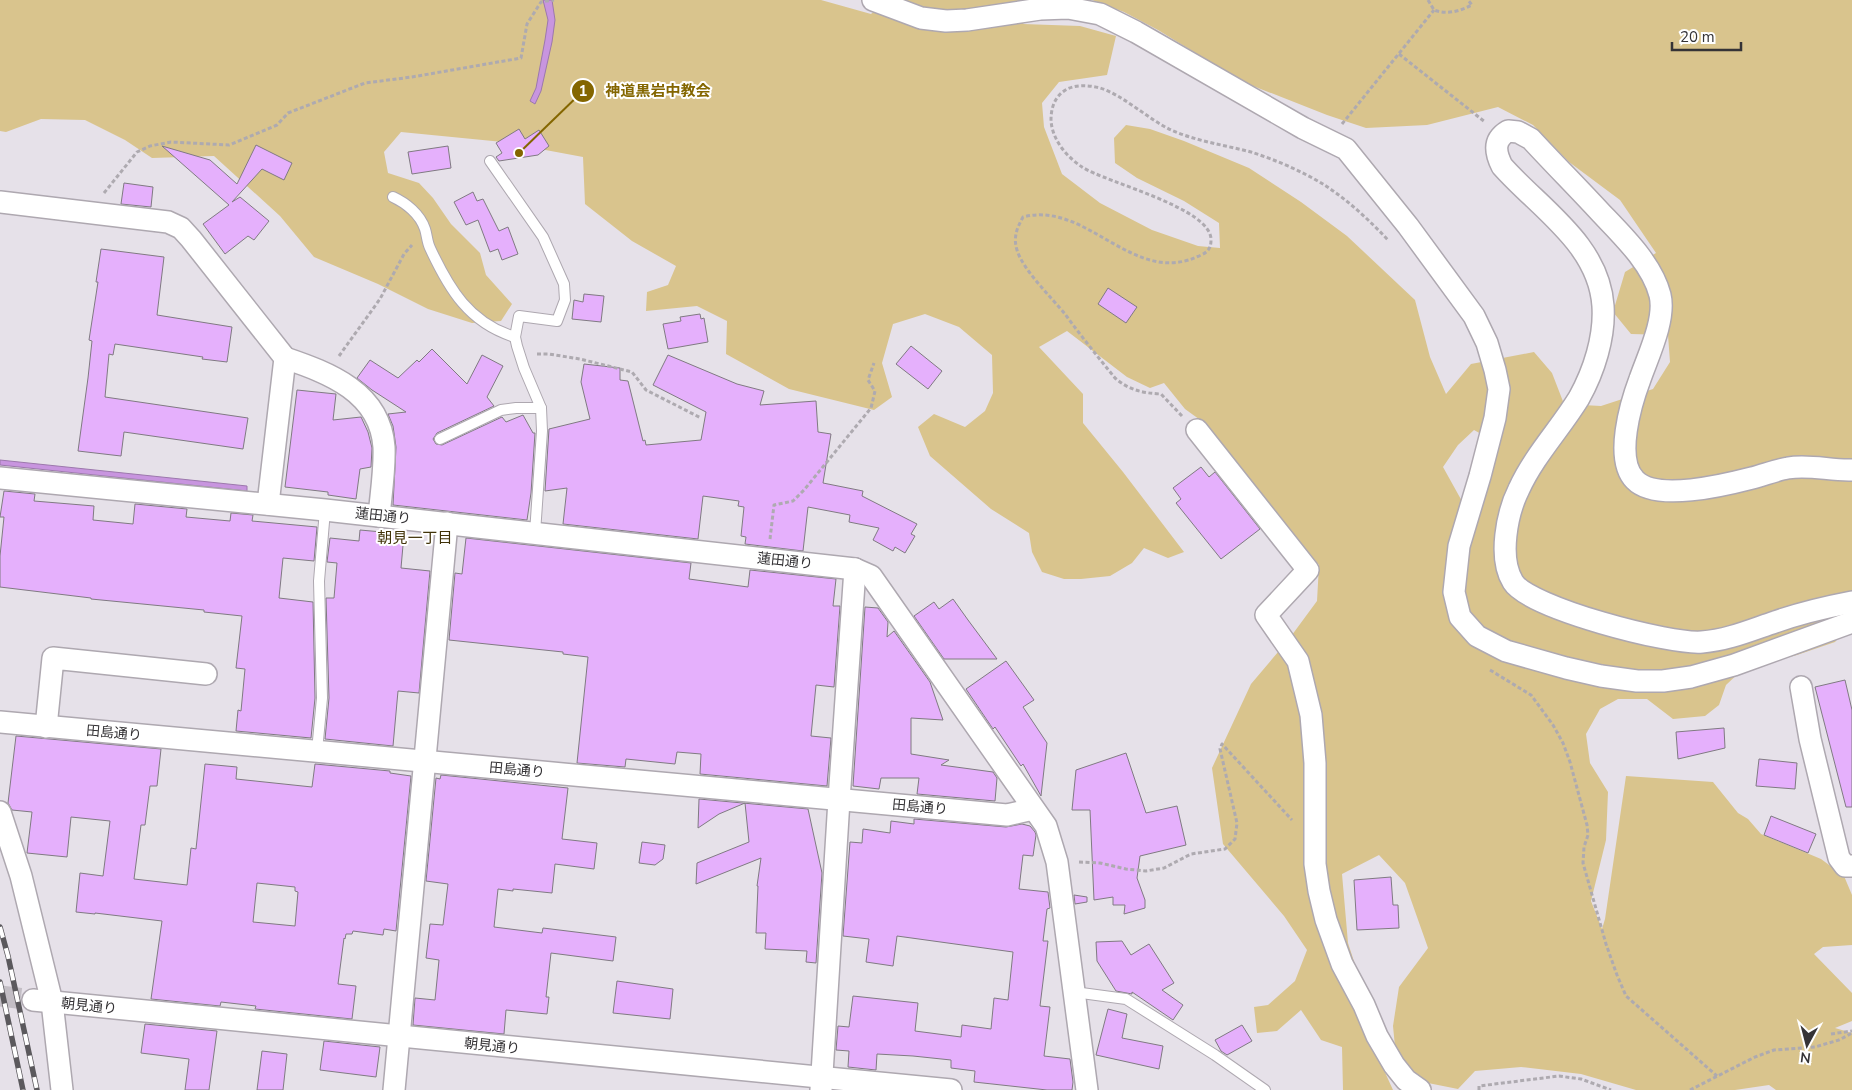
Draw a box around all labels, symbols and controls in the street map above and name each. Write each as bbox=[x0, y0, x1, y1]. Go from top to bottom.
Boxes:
scale bar bbox=[1672, 20, 1741, 52]
text: 20 m bbox=[1680, 27, 1715, 47]
callout: 神道黒岩中教会 bbox=[571, 76, 721, 106]
text: 1 bbox=[578, 81, 588, 101]
text: 神道黒岩中教会 bbox=[604, 81, 711, 101]
street label: 蓮田通り bbox=[354, 504, 412, 528]
district label: 朝見一丁目 bbox=[377, 528, 453, 548]
street label: 蓮田通り bbox=[756, 549, 814, 573]
street label: 田島通り bbox=[85, 721, 143, 745]
street label: 田島通り bbox=[488, 758, 546, 782]
street label: 田島通り bbox=[891, 795, 949, 819]
street label: 朝見通り bbox=[60, 994, 118, 1018]
north arrow bbox=[1782, 1020, 1832, 1070]
street label: 朝見通り bbox=[463, 1034, 521, 1058]
text: N bbox=[1799, 1047, 1812, 1067]

